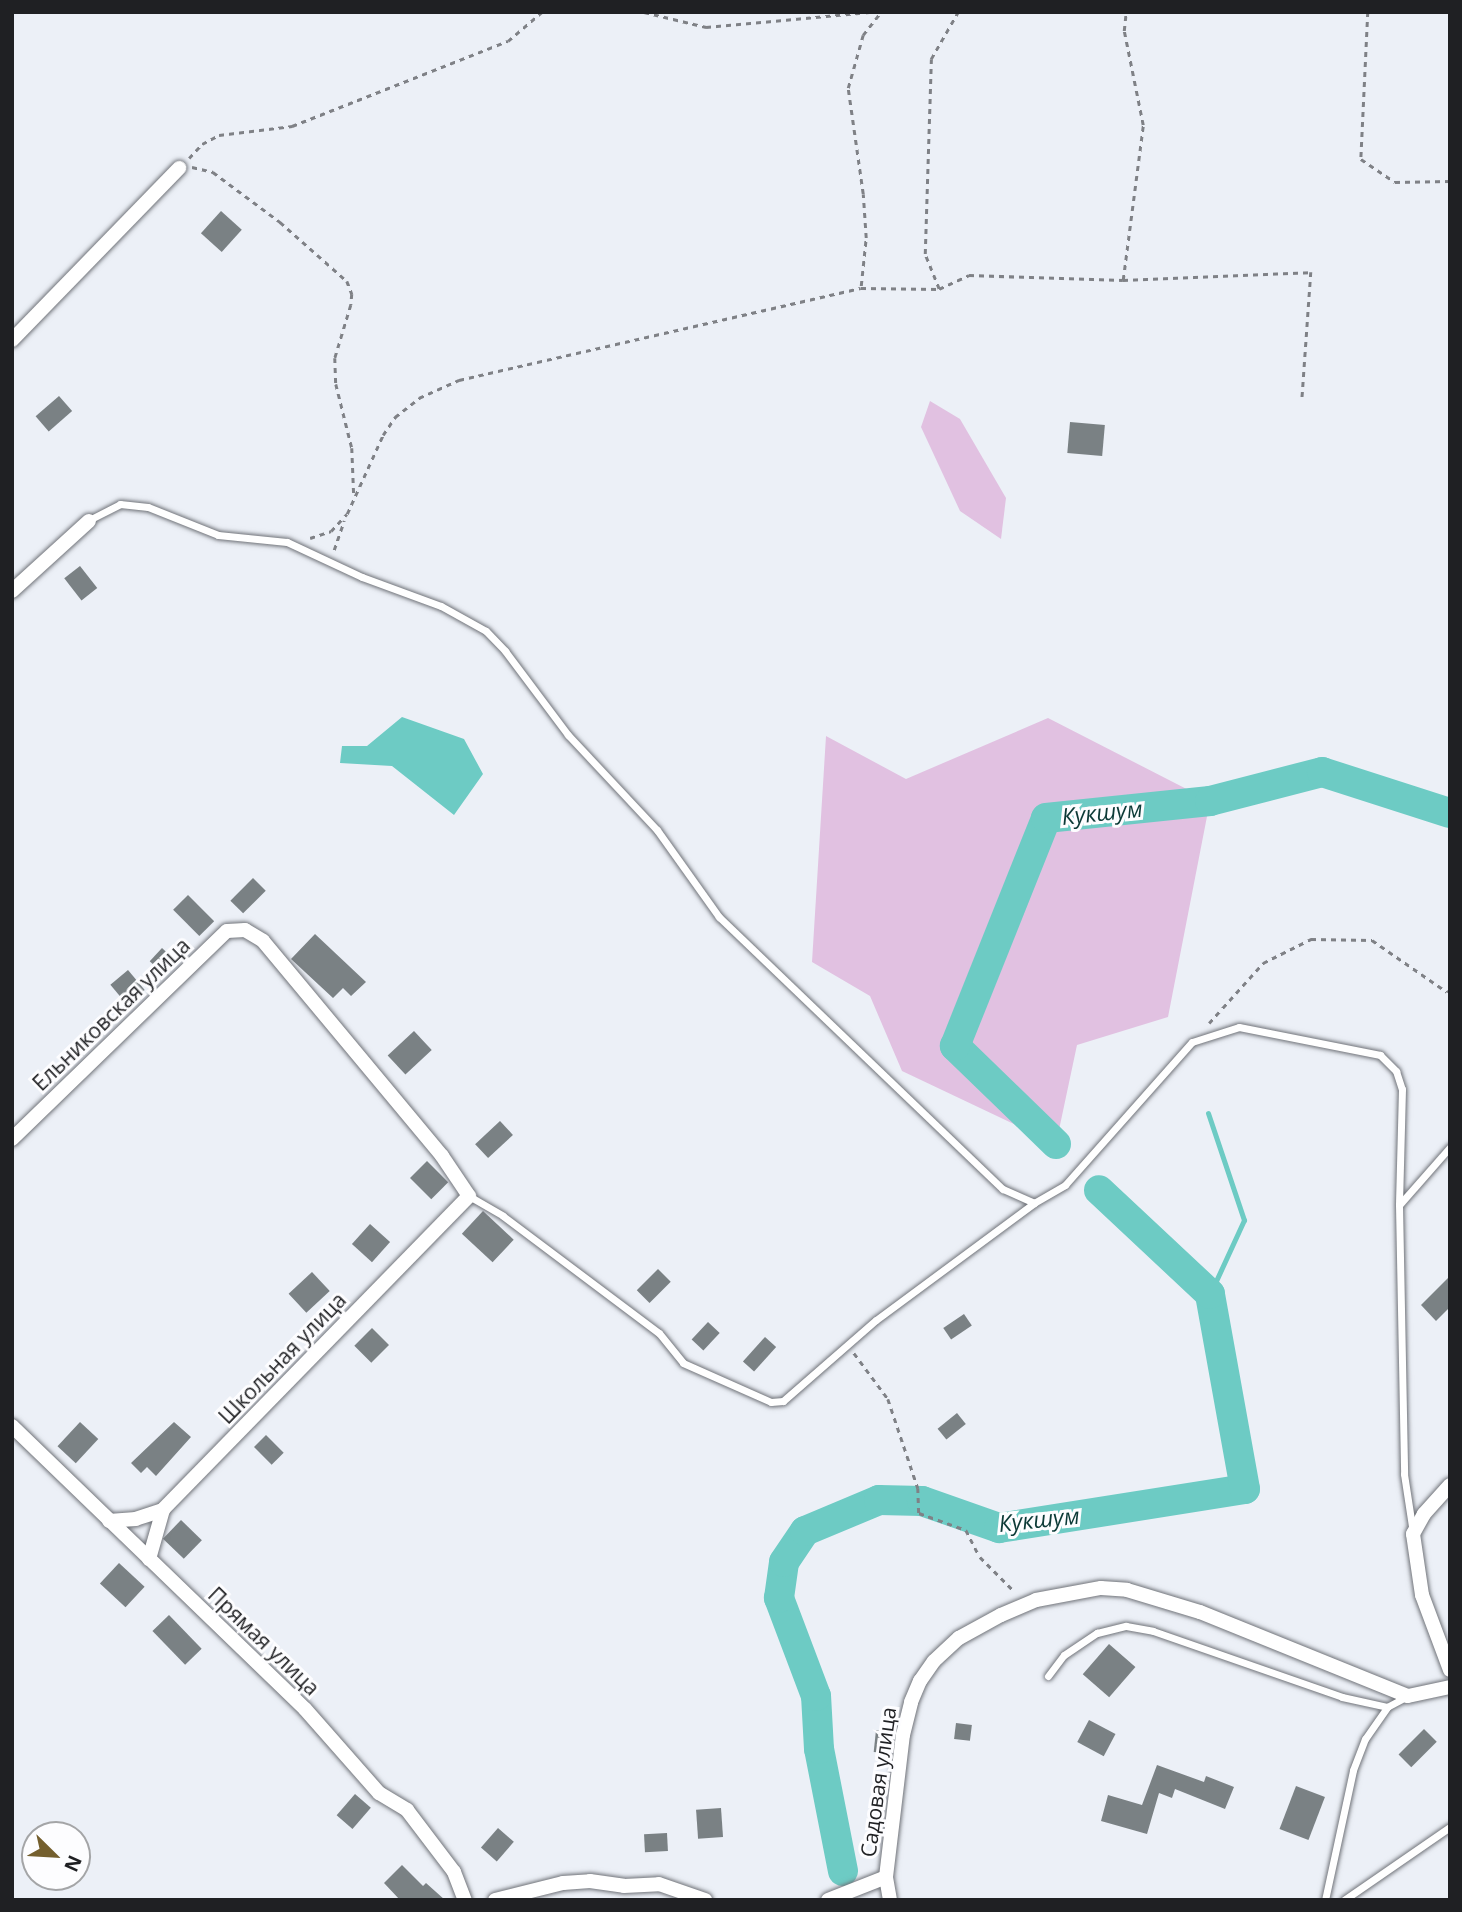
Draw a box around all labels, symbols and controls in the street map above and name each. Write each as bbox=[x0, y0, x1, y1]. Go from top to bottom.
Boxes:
water label: Кукшум bbox=[1060, 794, 1144, 830]
street label: Ельниковская улица bbox=[27, 932, 195, 1096]
street label: Школьная улица bbox=[213, 1287, 351, 1429]
water label: Кукшум bbox=[997, 1501, 1081, 1537]
street label: Прямая улица bbox=[203, 1582, 325, 1700]
street label: Садовая улица bbox=[855, 1705, 901, 1859]
north arrow bbox=[21, 1821, 91, 1891]
text: N bbox=[58, 1851, 88, 1876]

